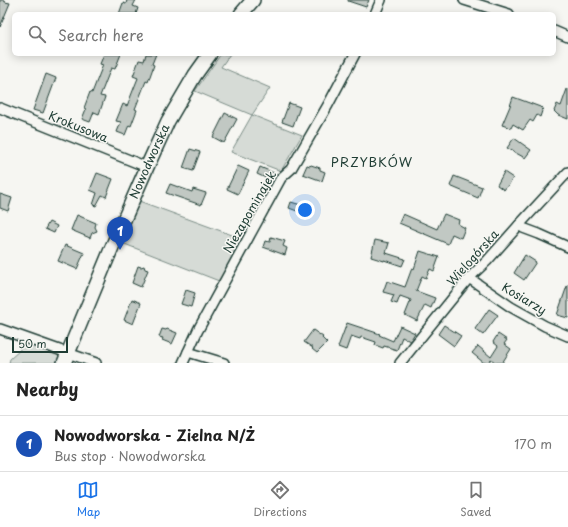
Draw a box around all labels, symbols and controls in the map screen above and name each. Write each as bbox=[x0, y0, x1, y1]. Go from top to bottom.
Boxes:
search box bbox=[12, 12, 556, 56]
icon: search bbox=[26, 23, 48, 45]
text: Search here bbox=[58, 23, 144, 46]
street label: Krokusowa bbox=[46, 106, 111, 146]
street label: Nowodworska bbox=[124, 120, 174, 201]
district label: PRZYBKÓW bbox=[331, 152, 413, 171]
street label: Niezapominajek bbox=[218, 167, 280, 256]
your location bbox=[295, 200, 315, 220]
pin: 1 bbox=[107, 217, 133, 250]
street label: Wielogórska bbox=[442, 225, 503, 290]
street label: Kosiarzy bbox=[499, 278, 550, 319]
scale bar bbox=[12, 335, 68, 354]
text: 50 m bbox=[18, 335, 47, 352]
text: Nearby bbox=[16, 376, 78, 402]
text: Nowodworska - Zielna N/Ż bbox=[54, 423, 255, 446]
text: 1 bbox=[26, 434, 32, 453]
text: 170 m bbox=[514, 434, 552, 453]
text: Bus stop · Nowodworska bbox=[54, 446, 206, 465]
tab: Map bbox=[77, 479, 100, 520]
tab: Directions bbox=[253, 479, 307, 520]
tab: Saved bbox=[460, 479, 491, 520]

